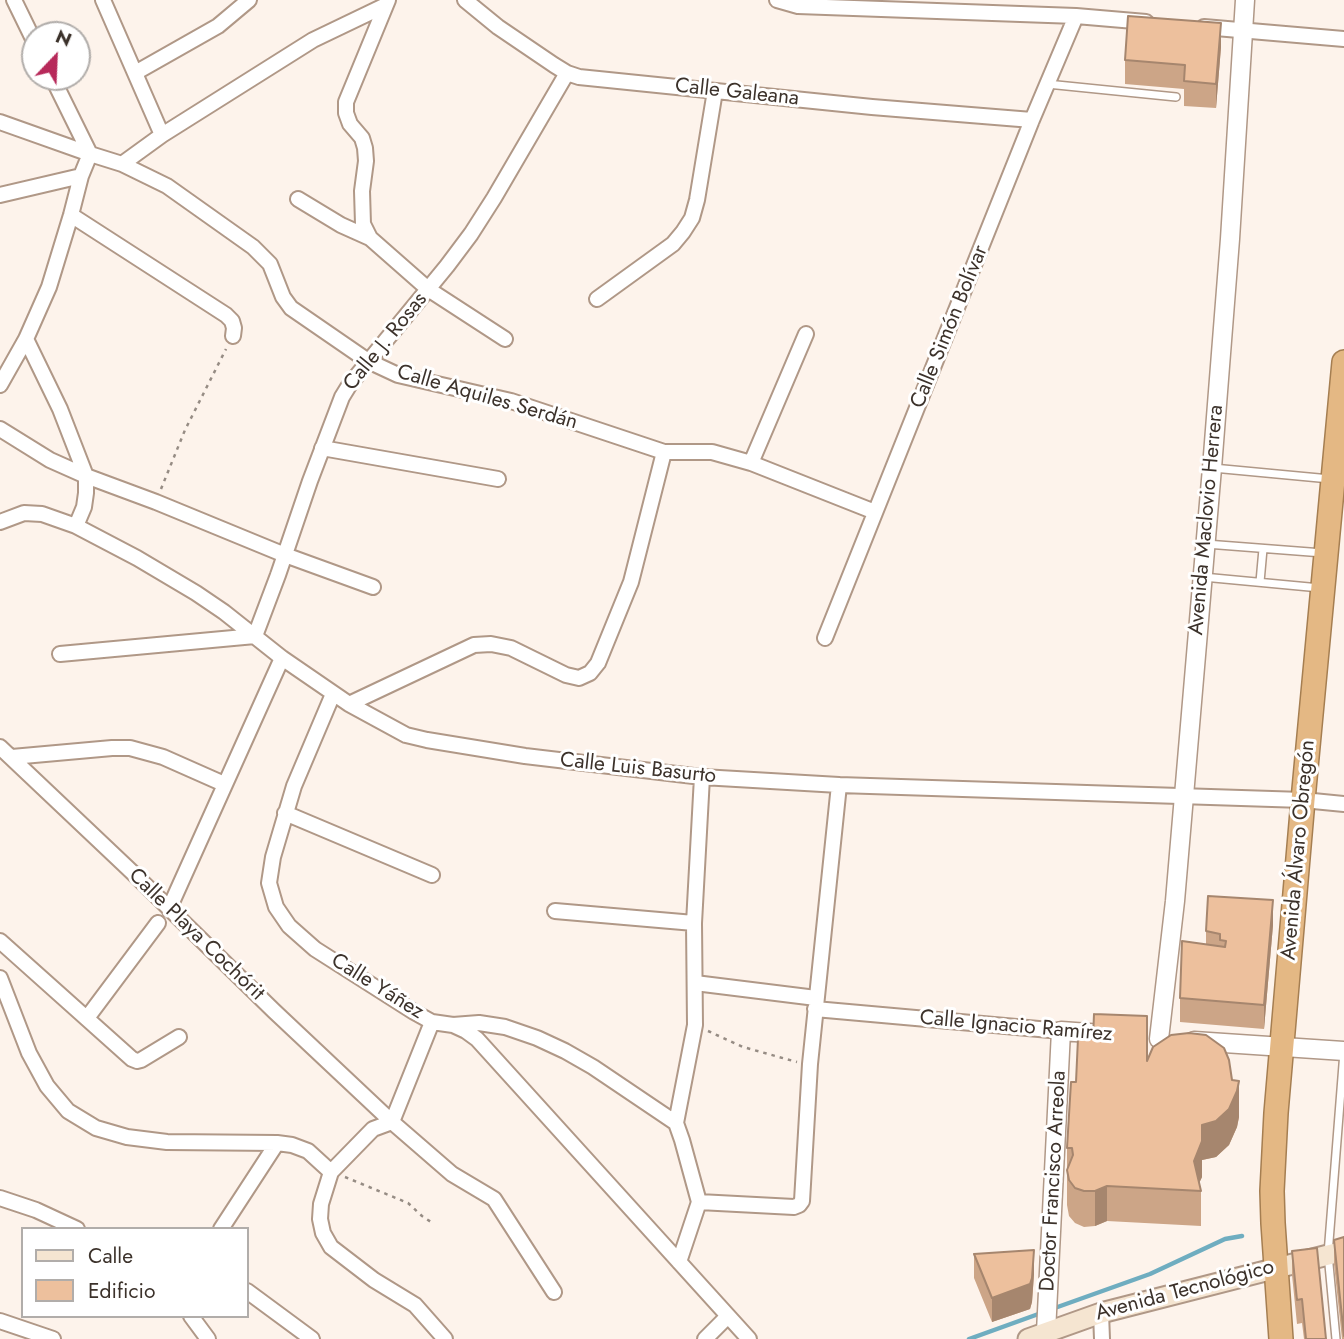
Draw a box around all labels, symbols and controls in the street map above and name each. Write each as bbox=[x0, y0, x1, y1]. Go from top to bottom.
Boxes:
north arrow bbox=[21, 21, 91, 91]
text: N bbox=[51, 23, 76, 53]
street label: Calle Galeana bbox=[674, 74, 800, 112]
street label: Calle Simón Bolívar bbox=[906, 242, 994, 412]
street label: Calle J. Rosas bbox=[339, 288, 433, 396]
street label: Calle Aquiles Serdán bbox=[394, 360, 580, 436]
street label: Avenida Maclovio Herrera bbox=[1184, 404, 1230, 636]
street label: Avenida Álvaro Obregón bbox=[1277, 739, 1321, 961]
street label: Calle Luis Basurto bbox=[559, 748, 717, 790]
street label: Calle Playa Cochórit bbox=[123, 864, 269, 1006]
street label: Calle Yáñez bbox=[326, 949, 428, 1025]
street label: Calle Ignacio Ramírez bbox=[919, 1006, 1113, 1048]
street label: Doctor Francisco Arreola bbox=[1036, 1070, 1072, 1292]
legend bbox=[21, 1227, 248, 1318]
text: Calle bbox=[88, 1241, 133, 1271]
street label: Avenida Tecnológico bbox=[1093, 1255, 1277, 1327]
text: Edificio bbox=[88, 1276, 155, 1306]

